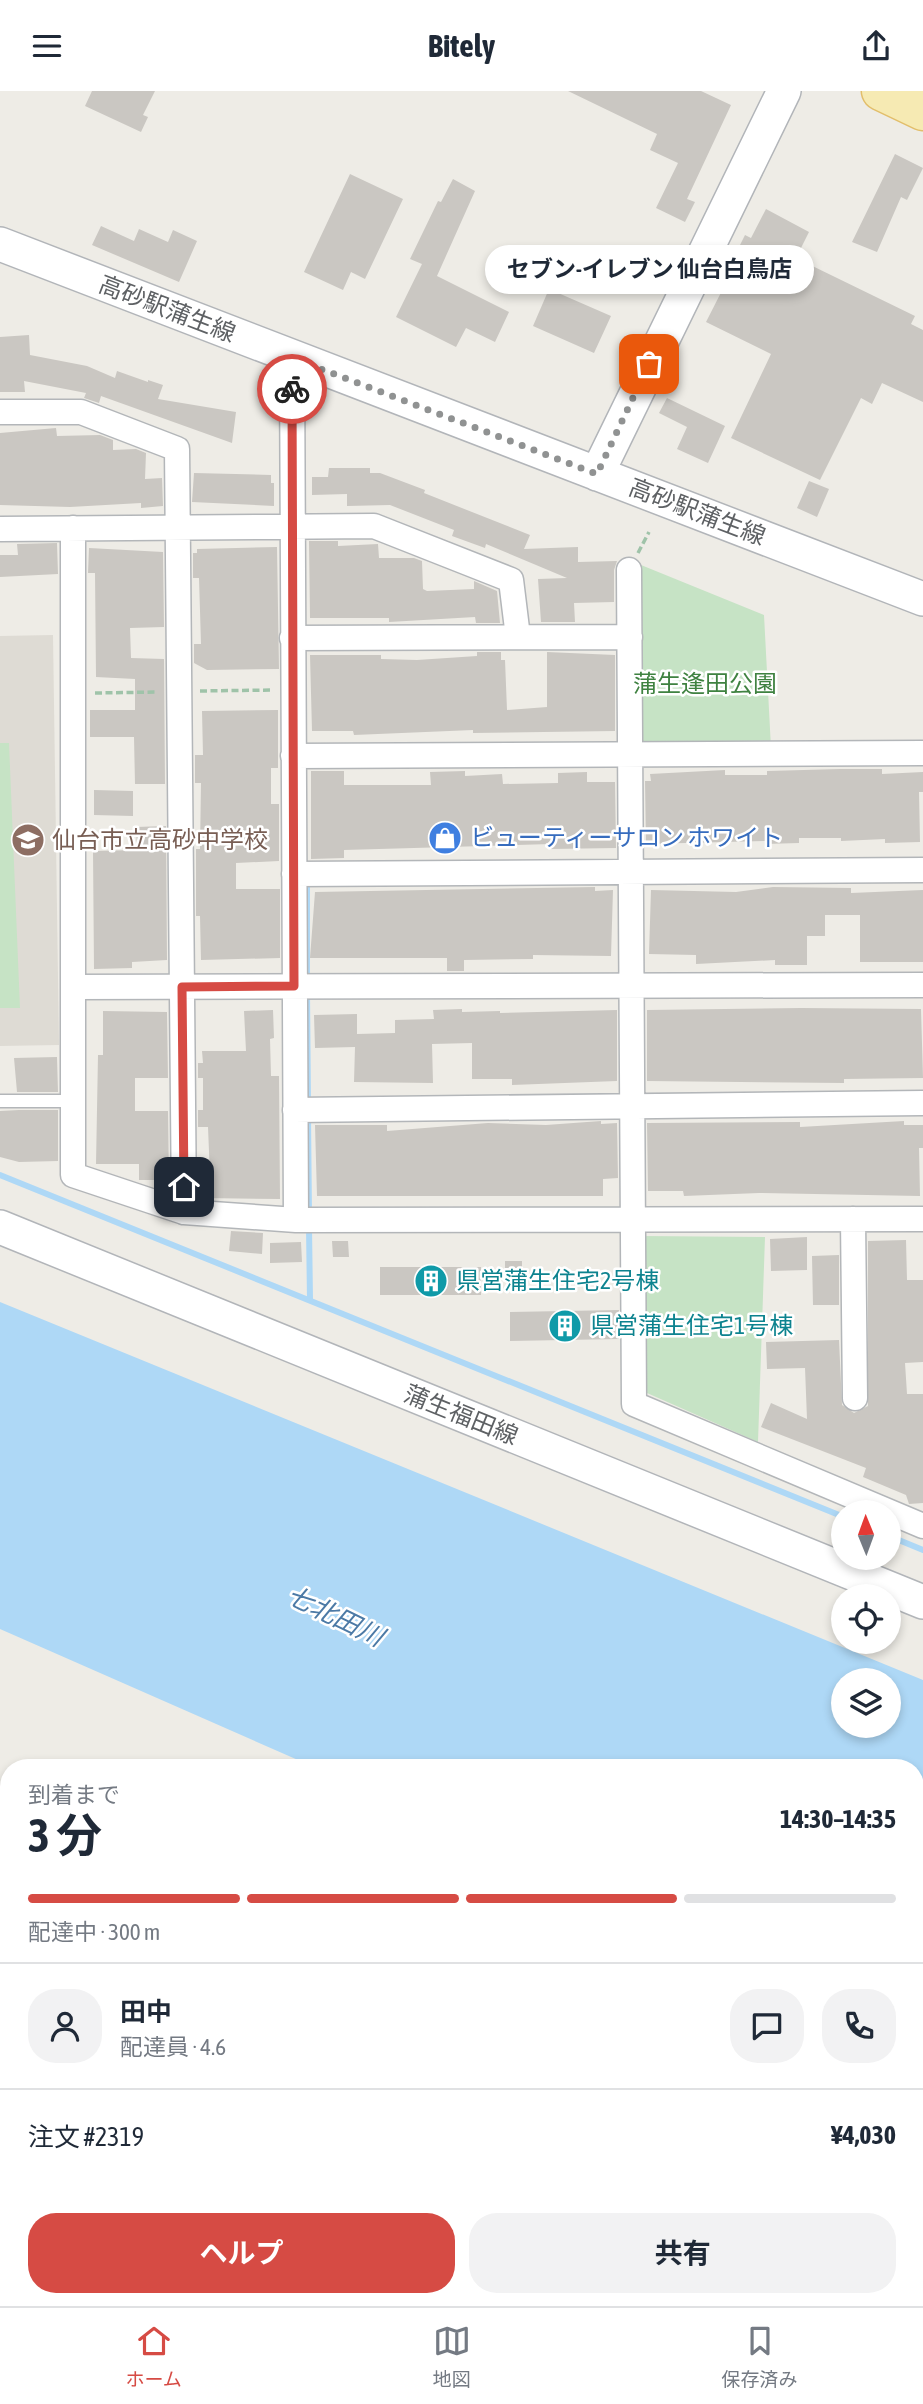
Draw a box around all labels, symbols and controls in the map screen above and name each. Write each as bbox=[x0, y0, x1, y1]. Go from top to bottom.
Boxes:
icon: menu bbox=[28, 27, 66, 65]
text: Bitely bbox=[428, 27, 495, 64]
icon: share bbox=[857, 27, 895, 65]
callout: セブン-イレブン 仙台白鳥店 bbox=[484, 245, 814, 294]
text: セブン-イレブン 仙台白鳥店 bbox=[507, 256, 792, 282]
street label: 高砂駅蒲生線 bbox=[95, 270, 239, 347]
pin bbox=[619, 334, 679, 394]
icon: bag bbox=[630, 345, 668, 383]
courier bbox=[257, 354, 327, 424]
icon: bike bbox=[273, 370, 311, 408]
street label: 高砂駅蒲生線 bbox=[625, 473, 769, 550]
park label: 蒲生逢田公園 bbox=[633, 670, 777, 697]
shop icon: ビューティーサロン ホワイト bbox=[426, 819, 464, 857]
school or university icon: 仙台市立高砂中学校 bbox=[9, 821, 47, 859]
place label: ビューティーサロン ホワイト bbox=[470, 824, 783, 851]
place label: 仙台市立高砂中学校 bbox=[52, 826, 268, 853]
pin bbox=[154, 1157, 214, 1217]
icon: home bbox=[165, 1168, 203, 1206]
building icon: 県営蒲生住宅2号棟 bbox=[412, 1262, 450, 1300]
place label: 県営蒲生住宅2号棟 bbox=[456, 1267, 659, 1294]
building icon: 県営蒲生住宅1号棟 bbox=[546, 1307, 584, 1345]
place label: 県営蒲生住宅1号棟 bbox=[590, 1312, 793, 1339]
street label: 蒲生福田線 bbox=[400, 1380, 522, 1450]
north arrow bbox=[831, 1500, 901, 1570]
map controls bbox=[831, 1500, 901, 1738]
water label: 七北田川 bbox=[282, 1580, 391, 1654]
button: locate bbox=[831, 1584, 901, 1654]
button: layers bbox=[831, 1668, 901, 1738]
text: 到着まで bbox=[28, 1782, 120, 1808]
text: 14:30–14:35 bbox=[780, 1804, 896, 1834]
text: 3 分 bbox=[28, 1809, 102, 1862]
text: 配達中 · 300 m bbox=[28, 1919, 160, 1945]
button: person bbox=[28, 1989, 102, 2063]
button: chat bbox=[730, 1989, 804, 2063]
button: phone bbox=[822, 1989, 896, 2063]
text: 田中 bbox=[120, 1997, 172, 2027]
text: 配達員 · 4.6 bbox=[120, 2034, 226, 2060]
text: ¥4,030 bbox=[831, 2120, 896, 2150]
text: 注文 #2319 bbox=[28, 2122, 144, 2152]
button: ヘルプ bbox=[28, 2213, 455, 2293]
button: 共有 bbox=[469, 2213, 896, 2293]
tab: ホーム bbox=[125, 2322, 182, 2391]
tab: 地図 bbox=[433, 2322, 471, 2391]
tab: 保存済み bbox=[722, 2322, 798, 2391]

